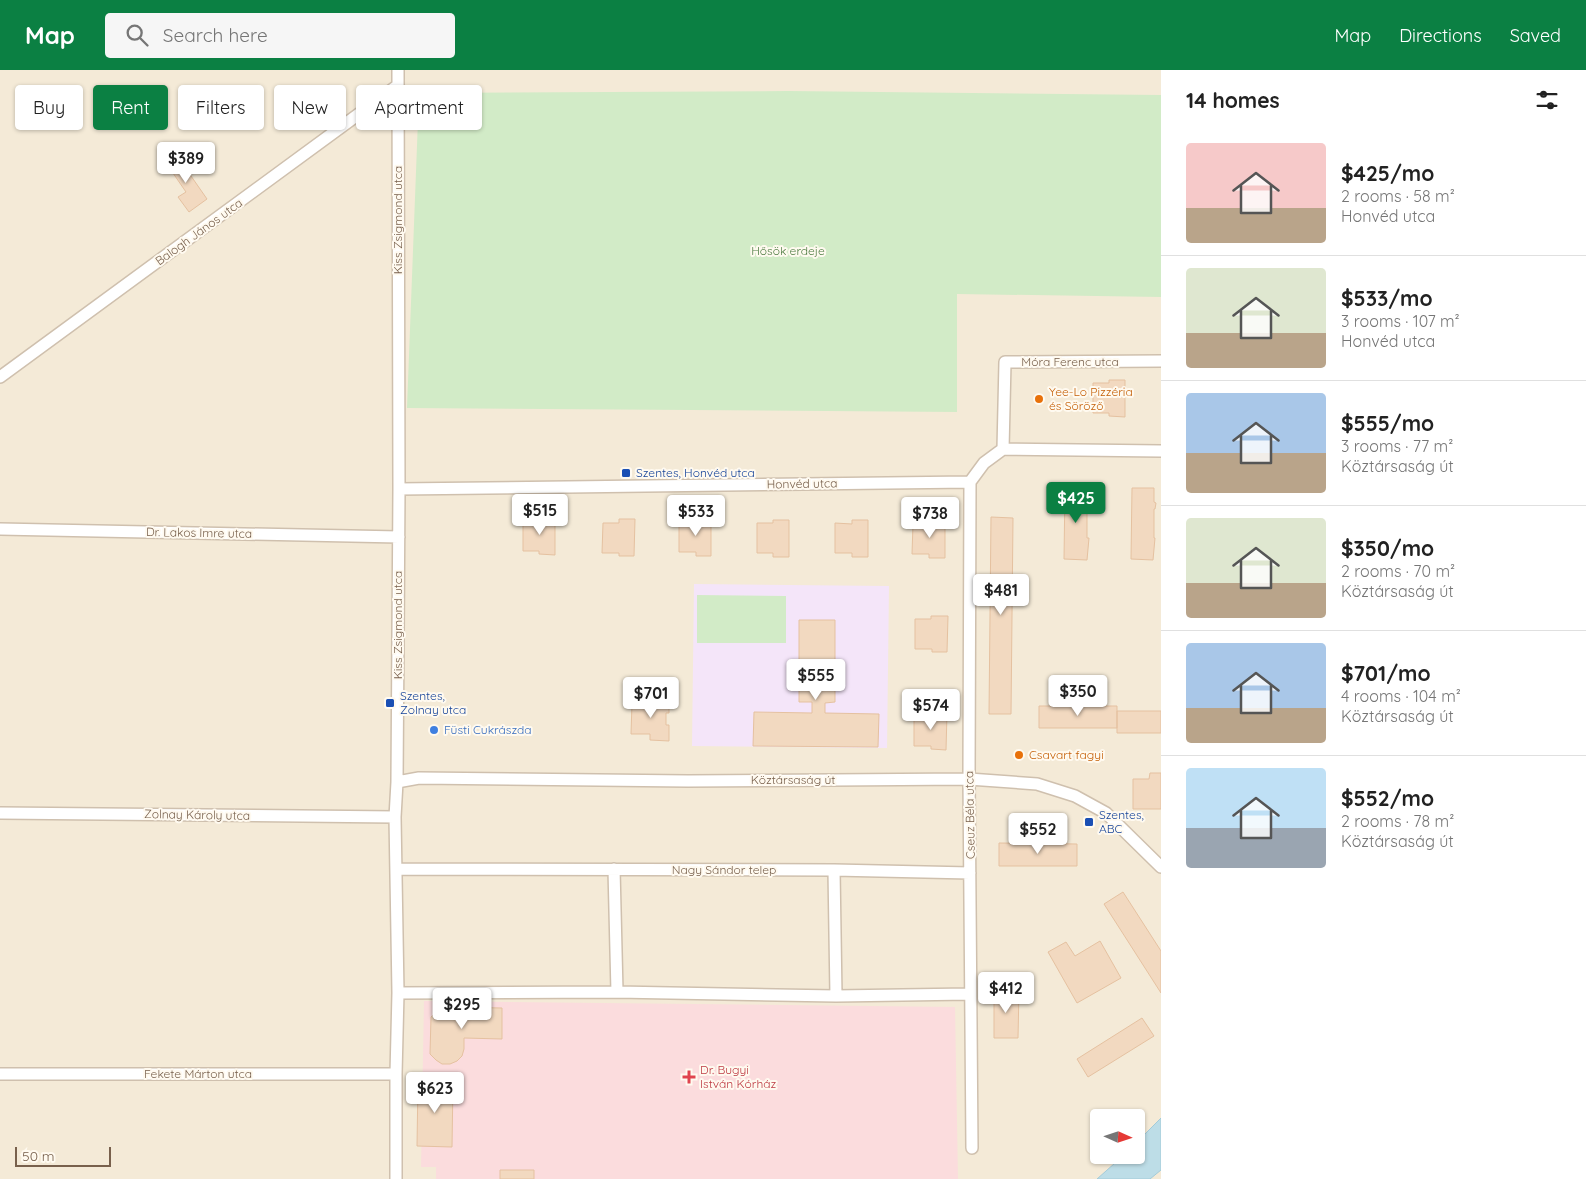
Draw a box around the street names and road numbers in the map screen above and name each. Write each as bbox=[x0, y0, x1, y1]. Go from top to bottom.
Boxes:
street label: Kiss Zsigmond utca bbox=[390, 166, 405, 274]
street label: Balogh János utca bbox=[152, 195, 245, 268]
street label: Móra Ferenc utca bbox=[1021, 354, 1119, 369]
street label: Honvéd utca bbox=[767, 475, 837, 492]
street label: Dr. Lakos Imre utca bbox=[146, 524, 252, 541]
street label: Kiss Zsigmond utca bbox=[390, 571, 405, 679]
street label: Cseuz Béla utca bbox=[961, 771, 978, 859]
street label: Köztársaság út bbox=[751, 772, 835, 787]
street label: Zolnay Károly utca bbox=[144, 806, 250, 823]
street label: Nagy Sándor telep bbox=[672, 862, 776, 877]
street label: Fekete Márton utca bbox=[144, 1066, 252, 1081]

